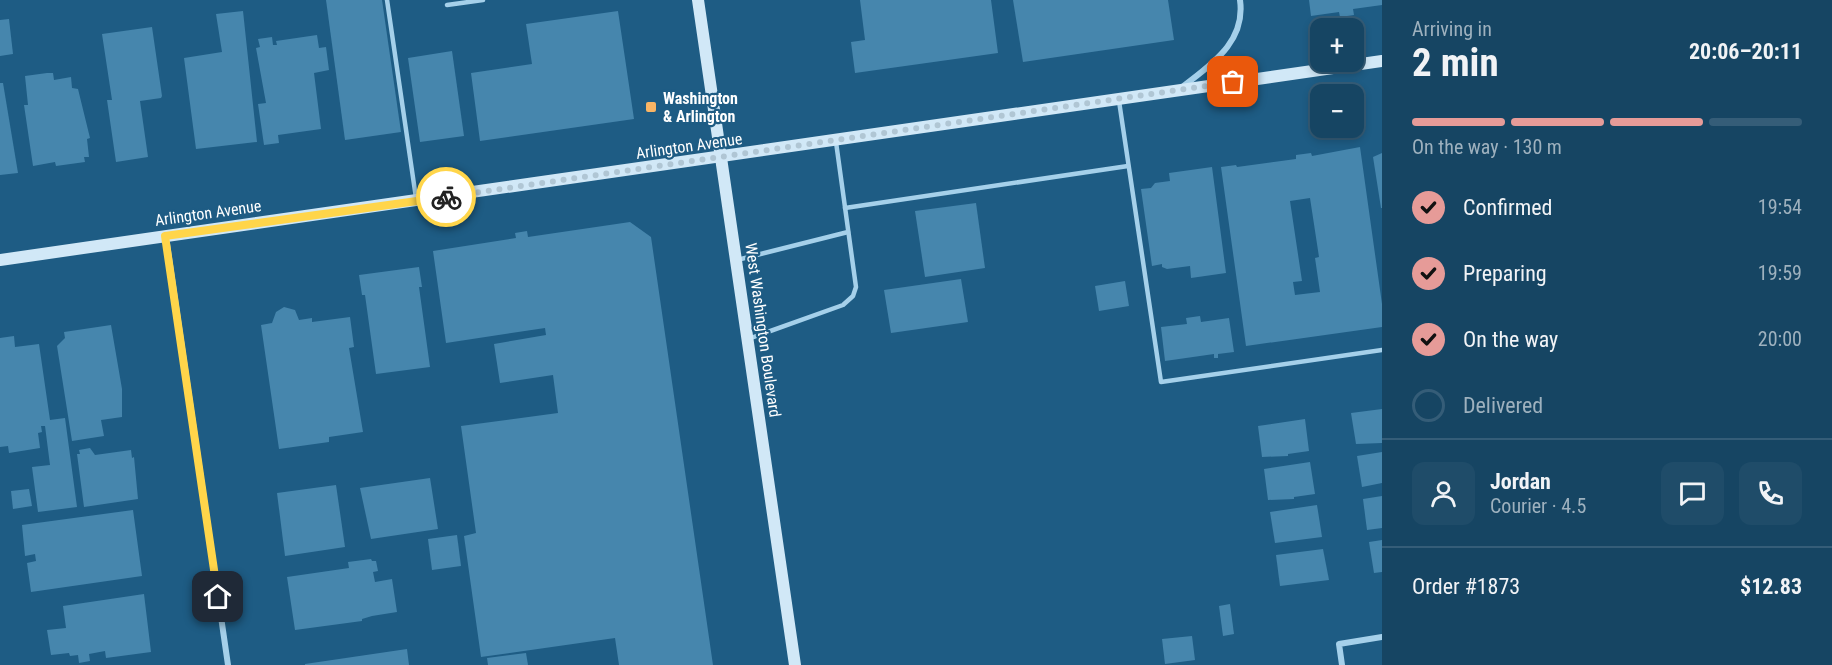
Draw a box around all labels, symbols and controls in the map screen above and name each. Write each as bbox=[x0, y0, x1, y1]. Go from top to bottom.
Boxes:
text: Arriving in bbox=[1412, 17, 1492, 41]
map controls bbox=[1310, 18, 1364, 138]
button: + bbox=[1310, 18, 1364, 72]
text: 20:06–20:11 bbox=[1689, 39, 1802, 64]
text: 2 min bbox=[1412, 40, 1499, 86]
pin bbox=[1207, 56, 1258, 107]
icon: bag bbox=[1216, 65, 1249, 98]
button: − bbox=[1310, 84, 1364, 138]
place label: Washington & Arlington bbox=[663, 89, 738, 126]
marker: Washington & Arlington bbox=[644, 100, 658, 114]
street label: Arlington Avenue bbox=[635, 129, 743, 163]
text: On the way · 130 m bbox=[1412, 135, 1562, 159]
courier bbox=[416, 167, 476, 227]
icon: bike bbox=[430, 181, 463, 214]
icon: check bbox=[1412, 191, 1445, 224]
text: Confirmed bbox=[1463, 195, 1552, 220]
text: 19:54 bbox=[1758, 195, 1802, 219]
street label: Arlington Avenue bbox=[154, 196, 262, 230]
street label: West Washington Boulevard bbox=[741, 242, 785, 418]
icon: check bbox=[1412, 257, 1445, 290]
text: Preparing bbox=[1463, 261, 1547, 286]
text: 19:59 bbox=[1758, 261, 1802, 285]
icon: check bbox=[1412, 323, 1445, 356]
text: On the way bbox=[1463, 327, 1558, 352]
text: 20:00 bbox=[1758, 327, 1802, 351]
text: Delivered bbox=[1463, 393, 1543, 418]
button: person bbox=[1412, 462, 1475, 525]
button: chat bbox=[1661, 462, 1724, 525]
button: phone bbox=[1739, 462, 1802, 525]
text: Jordan bbox=[1490, 469, 1551, 494]
text: Courier · 4.5 bbox=[1490, 494, 1586, 518]
pin bbox=[192, 571, 243, 622]
text: Order #1873 bbox=[1412, 574, 1520, 599]
text: $12.83 bbox=[1740, 574, 1802, 599]
icon: home bbox=[201, 580, 234, 613]

